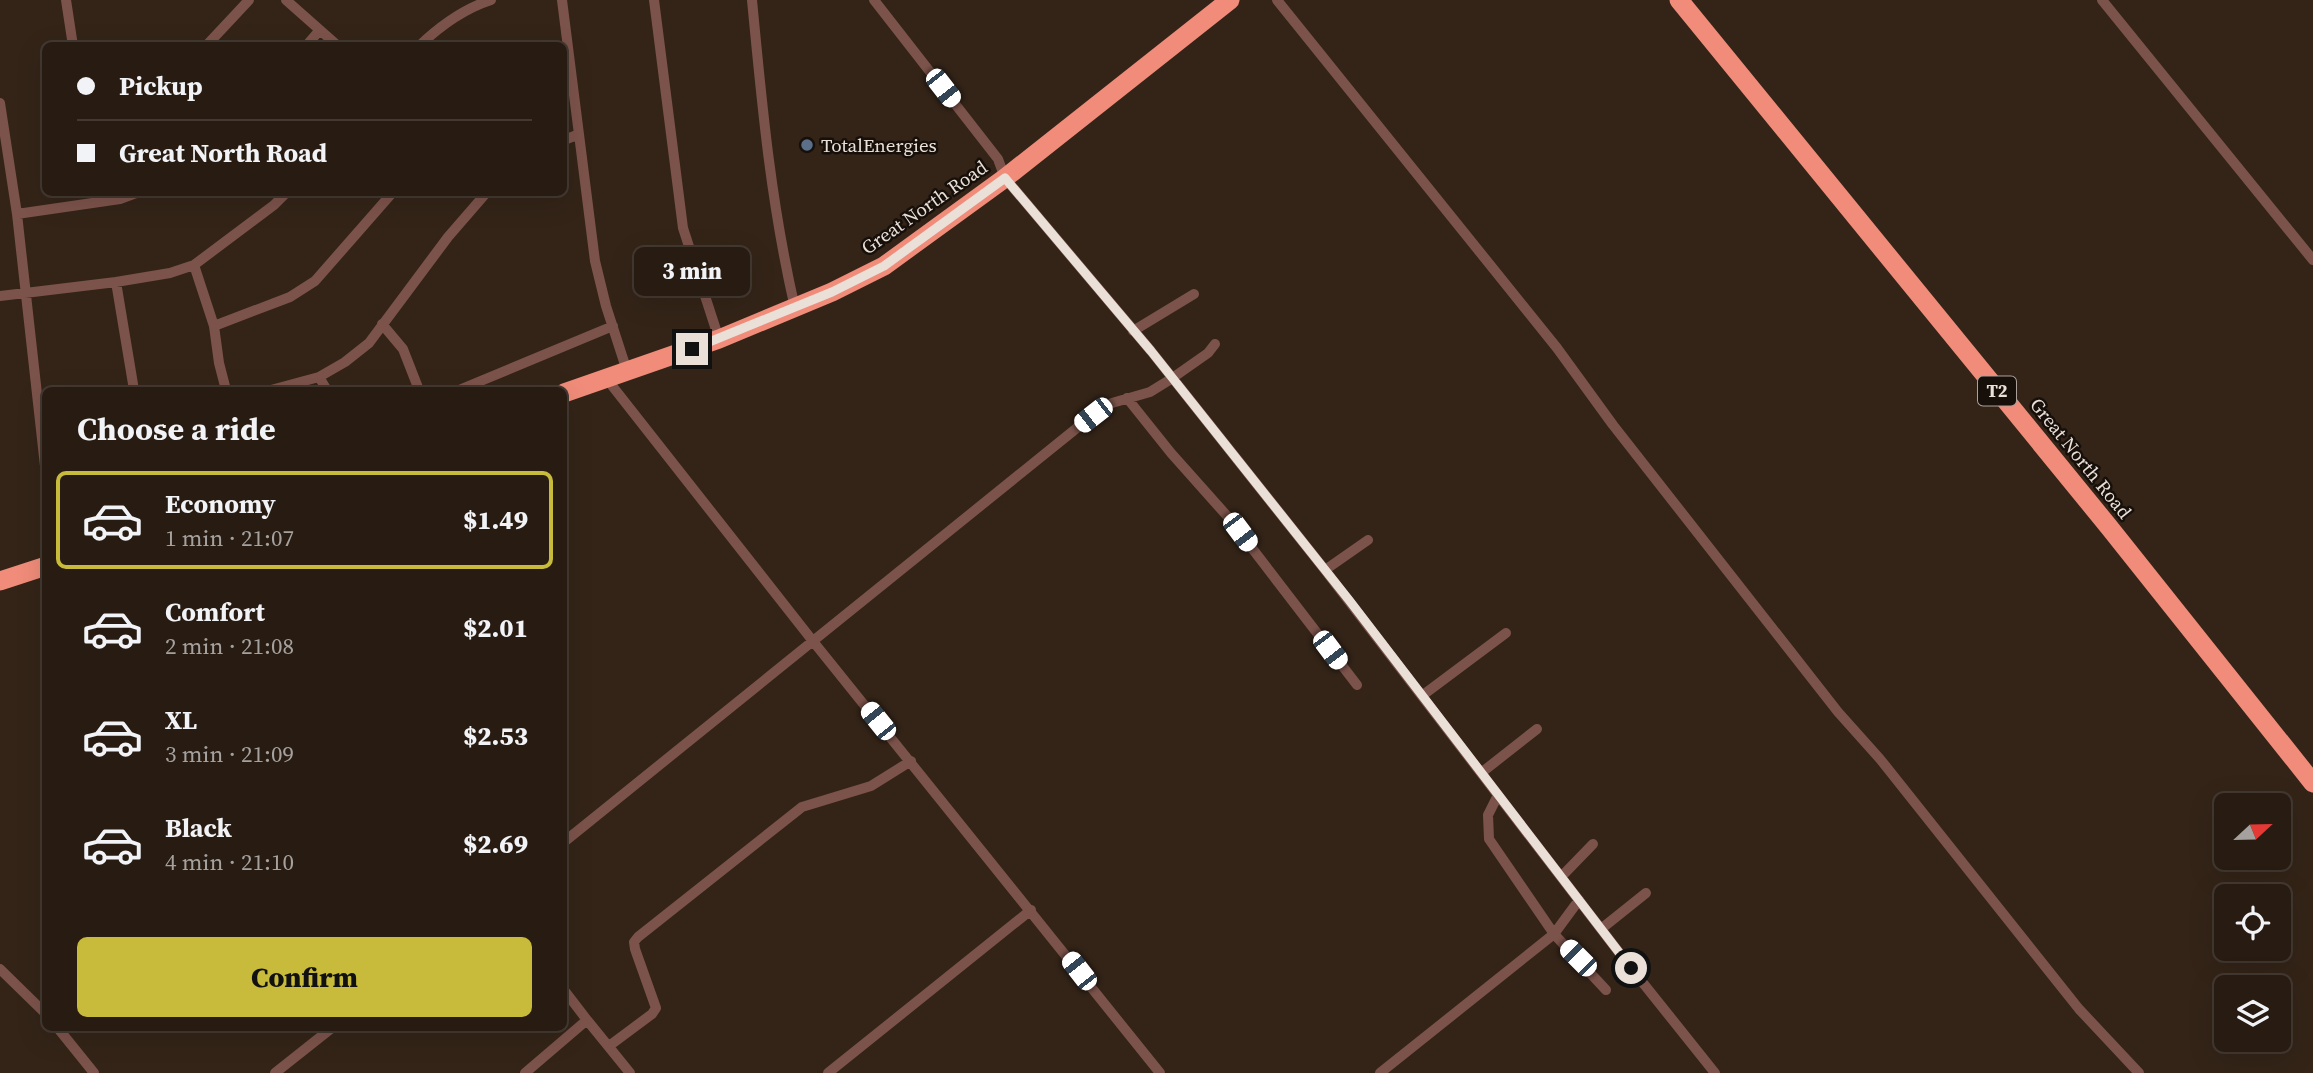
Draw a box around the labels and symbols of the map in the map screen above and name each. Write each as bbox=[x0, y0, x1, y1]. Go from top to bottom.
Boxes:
car bbox=[922, 65, 965, 111]
place label: TotalEnergies bbox=[821, 132, 937, 158]
marker: TotalEnergies bbox=[799, 137, 815, 153]
street label: Great North Road bbox=[856, 154, 992, 260]
callout: 3 min bbox=[634, 247, 750, 296]
route end bbox=[676, 333, 708, 365]
road number: T2 bbox=[1978, 376, 2016, 405]
street label: Great North Road bbox=[2024, 392, 2138, 524]
car bbox=[1070, 394, 1117, 436]
car bbox=[1219, 509, 1262, 555]
car bbox=[1309, 627, 1352, 673]
car bbox=[857, 698, 900, 744]
north arrow bbox=[2214, 793, 2291, 870]
car bbox=[1556, 936, 1601, 980]
car bbox=[1058, 948, 1101, 994]
route start bbox=[1615, 952, 1647, 984]

